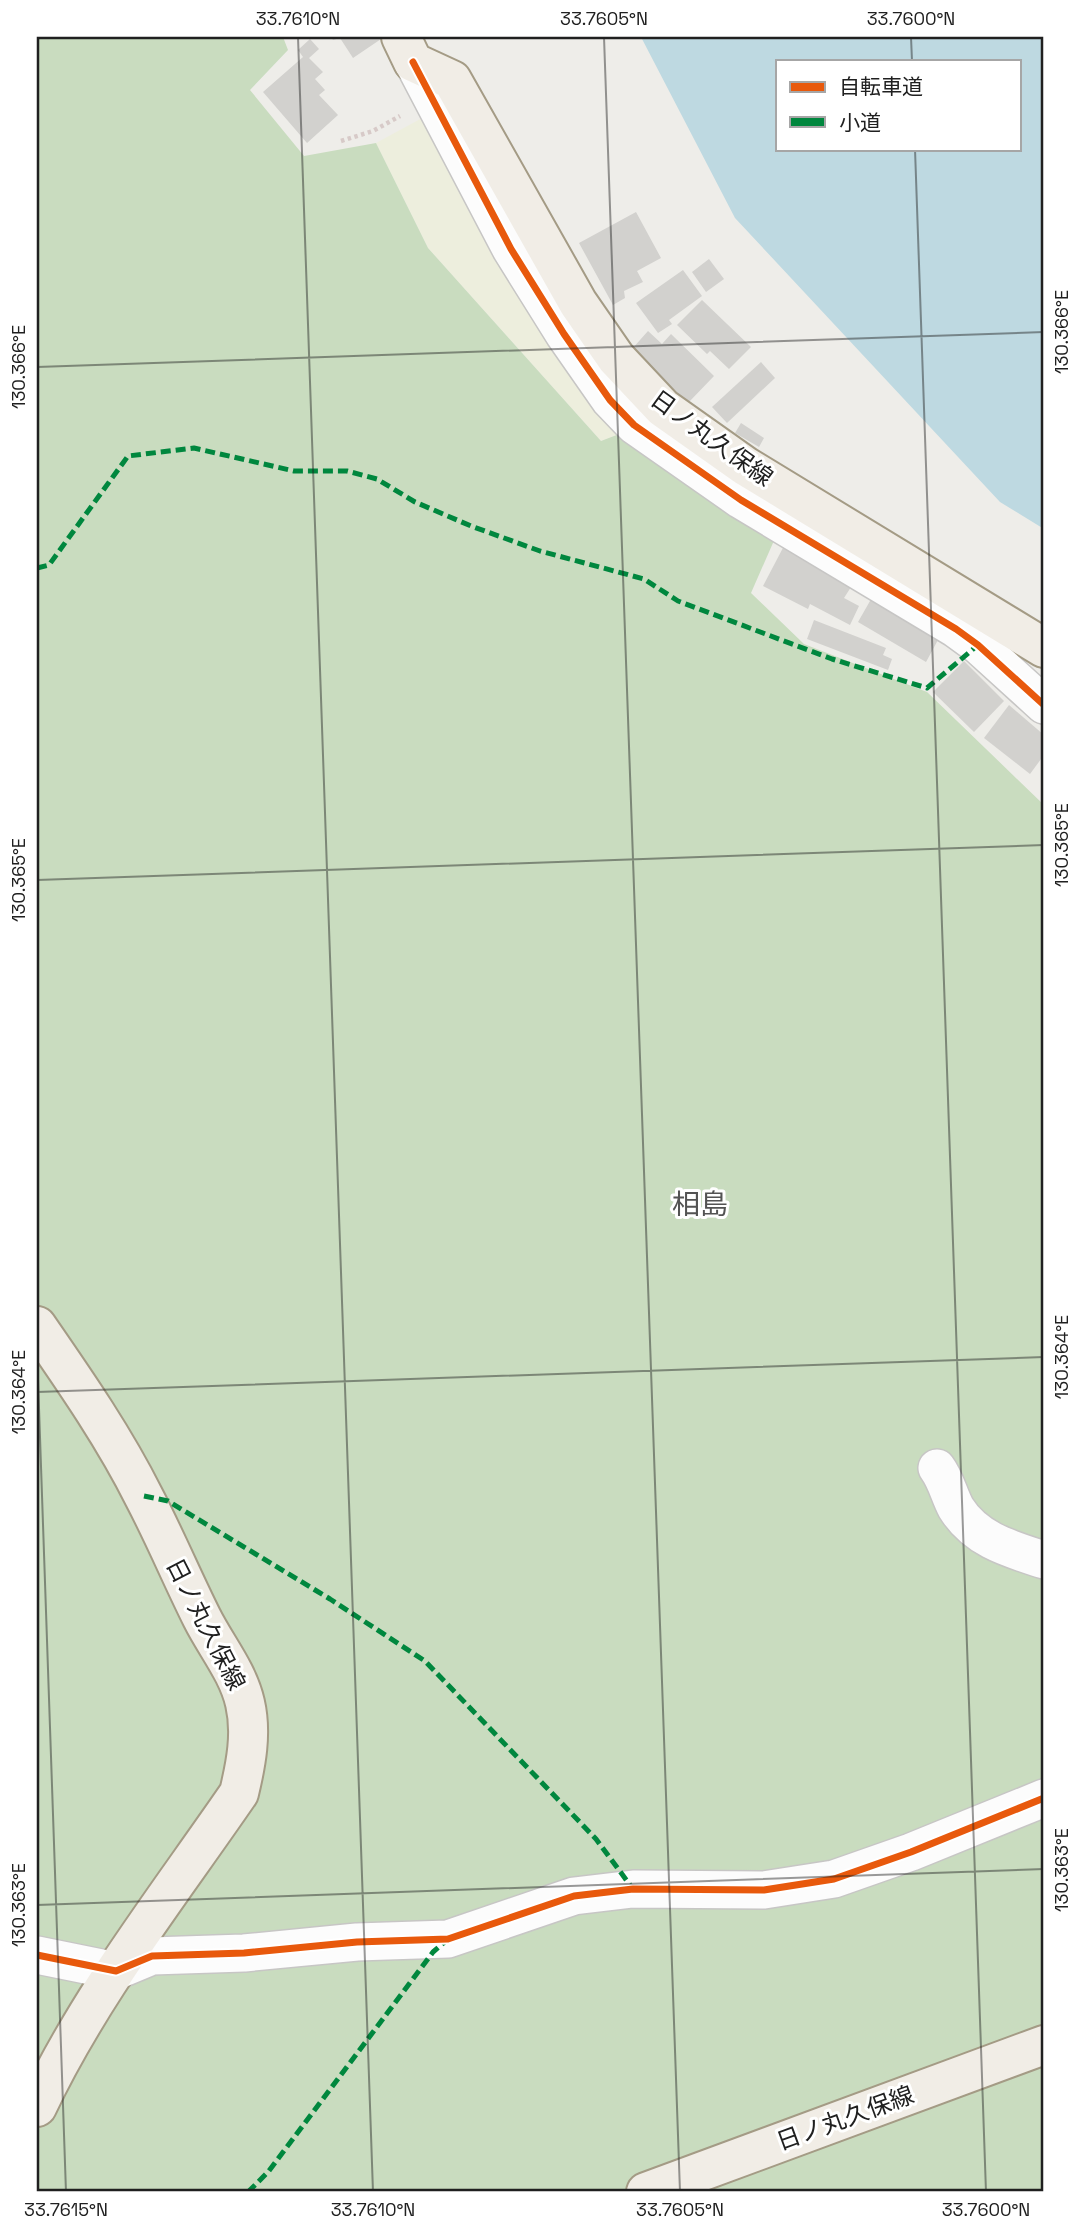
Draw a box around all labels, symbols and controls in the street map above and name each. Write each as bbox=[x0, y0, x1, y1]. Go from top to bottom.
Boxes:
text: 33.7610°N bbox=[256, 7, 340, 30]
text: 33.7605°N bbox=[560, 7, 648, 30]
text: 33.7600°N bbox=[867, 7, 955, 30]
legend bbox=[776, 60, 1021, 150]
text: 自転車道 bbox=[839, 73, 923, 100]
text: 小道 bbox=[839, 109, 881, 136]
text: 130.366°E bbox=[1050, 290, 1073, 374]
text: 130.366°E bbox=[7, 325, 30, 409]
street label: 日ノ丸久保線 bbox=[645, 383, 779, 493]
text: 130.365°E bbox=[1050, 803, 1073, 887]
text: 130.365°E bbox=[7, 838, 30, 922]
district label: 相島 bbox=[672, 1186, 728, 1222]
text: 130.364°E bbox=[1050, 1315, 1073, 1399]
text: 130.364°E bbox=[7, 1350, 30, 1434]
street label: 日ノ丸久保線 bbox=[160, 1553, 252, 1695]
text: 130.363°E bbox=[1050, 1828, 1073, 1912]
text: 130.363°E bbox=[7, 1863, 30, 1947]
street label: 日ノ丸久保線 bbox=[772, 2079, 918, 2157]
text: 33.7615°N bbox=[24, 2198, 108, 2221]
text: 33.7610°N bbox=[331, 2198, 415, 2221]
text: 33.7605°N bbox=[636, 2198, 724, 2221]
text: 33.7600°N bbox=[942, 2198, 1030, 2221]

